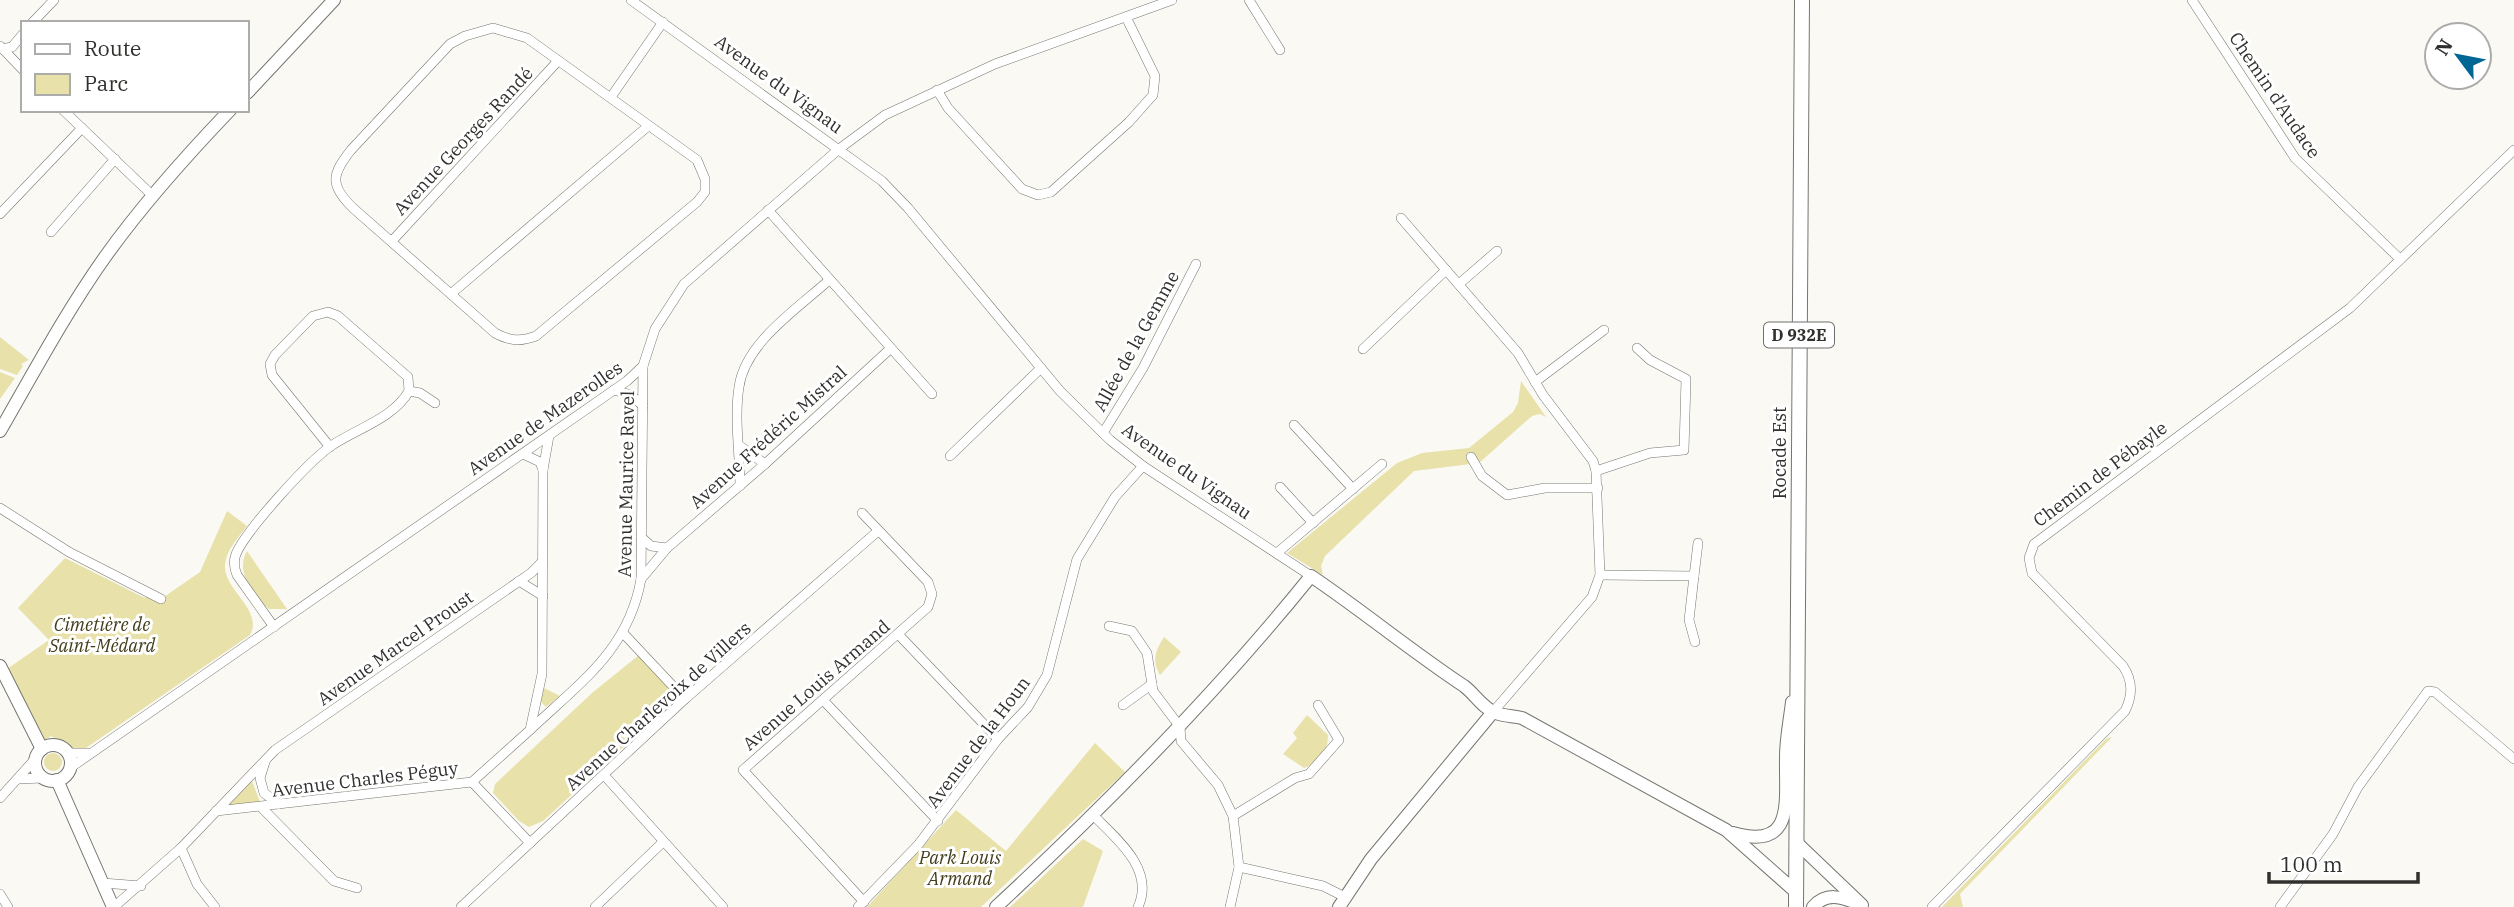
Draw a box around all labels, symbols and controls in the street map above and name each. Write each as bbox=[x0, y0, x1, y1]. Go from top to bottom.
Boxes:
legend bbox=[21, 21, 248, 112]
north arrow bbox=[2423, 21, 2493, 91]
street label: Chemin d'Audace bbox=[2224, 27, 2326, 163]
street label: Avenue du Vignau bbox=[710, 30, 848, 138]
text: Route bbox=[84, 34, 141, 62]
text: N bbox=[2429, 34, 2458, 60]
street label: Avenue Georges Randé bbox=[388, 62, 538, 220]
text: Parc bbox=[84, 69, 128, 97]
street label: Allée de la Gemme bbox=[1088, 267, 1184, 415]
road number: D 932E bbox=[1764, 322, 1834, 348]
street label: Avenue de Mazerolles bbox=[463, 356, 627, 480]
street label: Avenue Frédéric Mistral bbox=[685, 360, 851, 514]
street label: Avenue Maurice Ravel bbox=[613, 390, 639, 578]
street label: Rocade Est bbox=[1768, 407, 1791, 499]
street label: Chemin de Pébayle bbox=[2029, 416, 2171, 532]
street label: Avenue du Vignau bbox=[1118, 418, 1256, 524]
street label: Avenue Marcel Proust bbox=[313, 586, 477, 710]
park label: Cimetière de Saint-Médard bbox=[48, 613, 156, 657]
street label: Avenue Louis Armand bbox=[738, 615, 894, 755]
street label: Avenue Charlevoix de Villers bbox=[560, 616, 756, 796]
street label: Avenue de la Houn bbox=[921, 672, 1035, 812]
street label: Avenue Charles Péguy bbox=[271, 756, 460, 802]
scale bar bbox=[2269, 841, 2418, 885]
park label: Park Louis Armand bbox=[918, 846, 1001, 890]
text: 100 m bbox=[2280, 850, 2343, 878]

